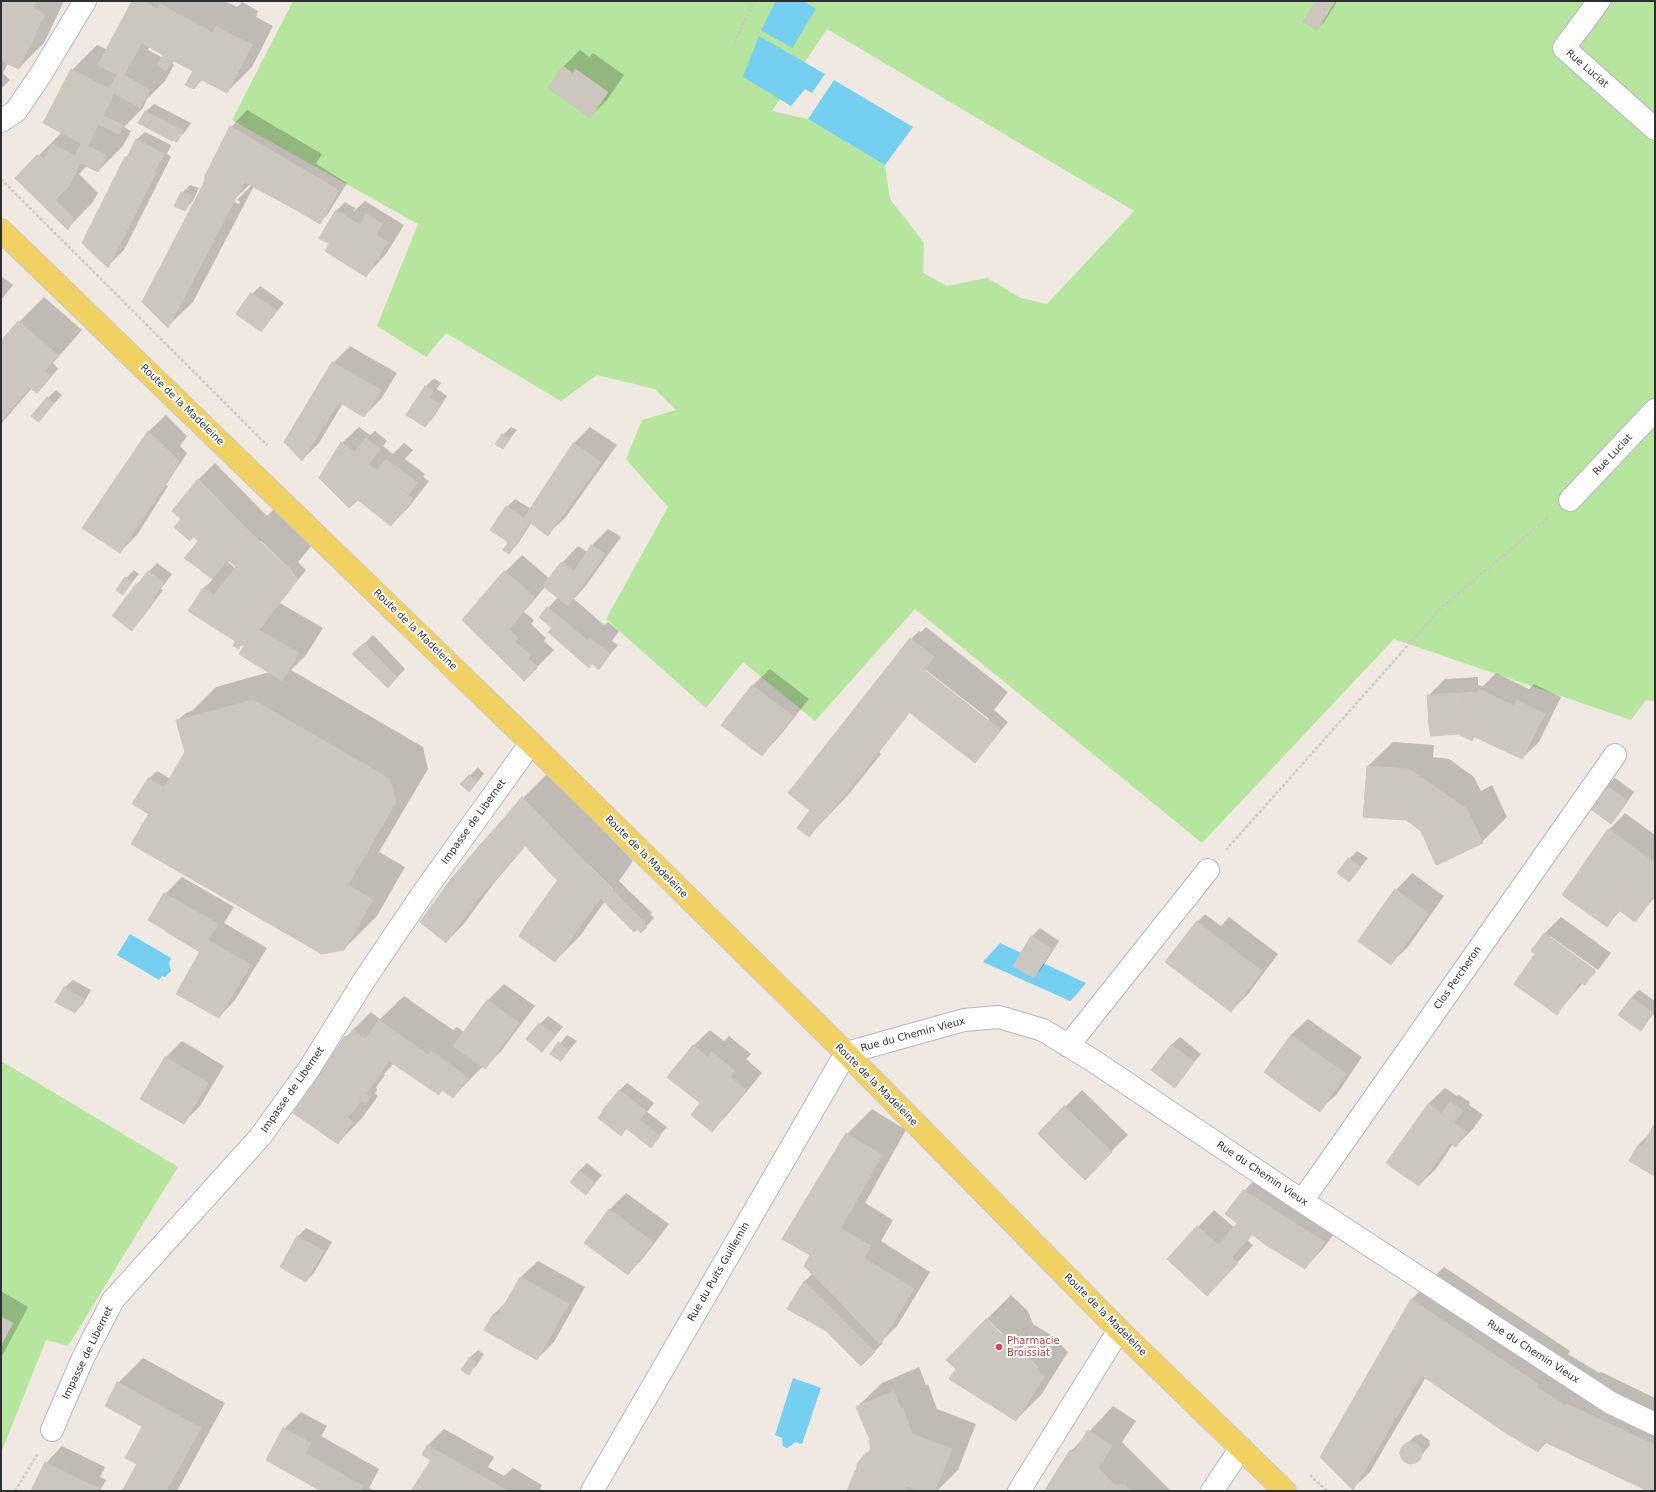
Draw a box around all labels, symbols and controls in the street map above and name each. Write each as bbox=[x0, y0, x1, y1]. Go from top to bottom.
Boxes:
street label: Rue Luciat bbox=[1563, 47, 1611, 91]
street label: Route de la Madeleine bbox=[138, 362, 226, 448]
street label: Rue Luciat bbox=[1591, 432, 1635, 478]
street label: Route de la Madeleine bbox=[371, 587, 459, 673]
street label: Impasse de Libernet bbox=[439, 777, 509, 867]
street label: Route de la Madeleine bbox=[602, 813, 690, 901]
street label: Clos Percheron bbox=[1432, 944, 1484, 1012]
street label: Rue du Chemin Vieux bbox=[860, 1015, 966, 1055]
street label: Route de la Madeleine bbox=[832, 1041, 920, 1129]
street label: Impasse de Libernet bbox=[259, 1045, 327, 1135]
street label: Rue du Chemin Vieux bbox=[1214, 1139, 1310, 1209]
street label: Rue du Puits Guillemin bbox=[686, 1220, 752, 1324]
street label: Route de la Madeleine bbox=[1061, 1271, 1149, 1359]
street label: Impasse de Libernet bbox=[60, 1305, 116, 1401]
street label: Rue du Chemin Vieux bbox=[1485, 1318, 1581, 1386]
place label: Pharmacie Broissiat bbox=[1007, 1335, 1060, 1358]
marker: Pharmacie Broissiat bbox=[994, 1342, 1004, 1352]

